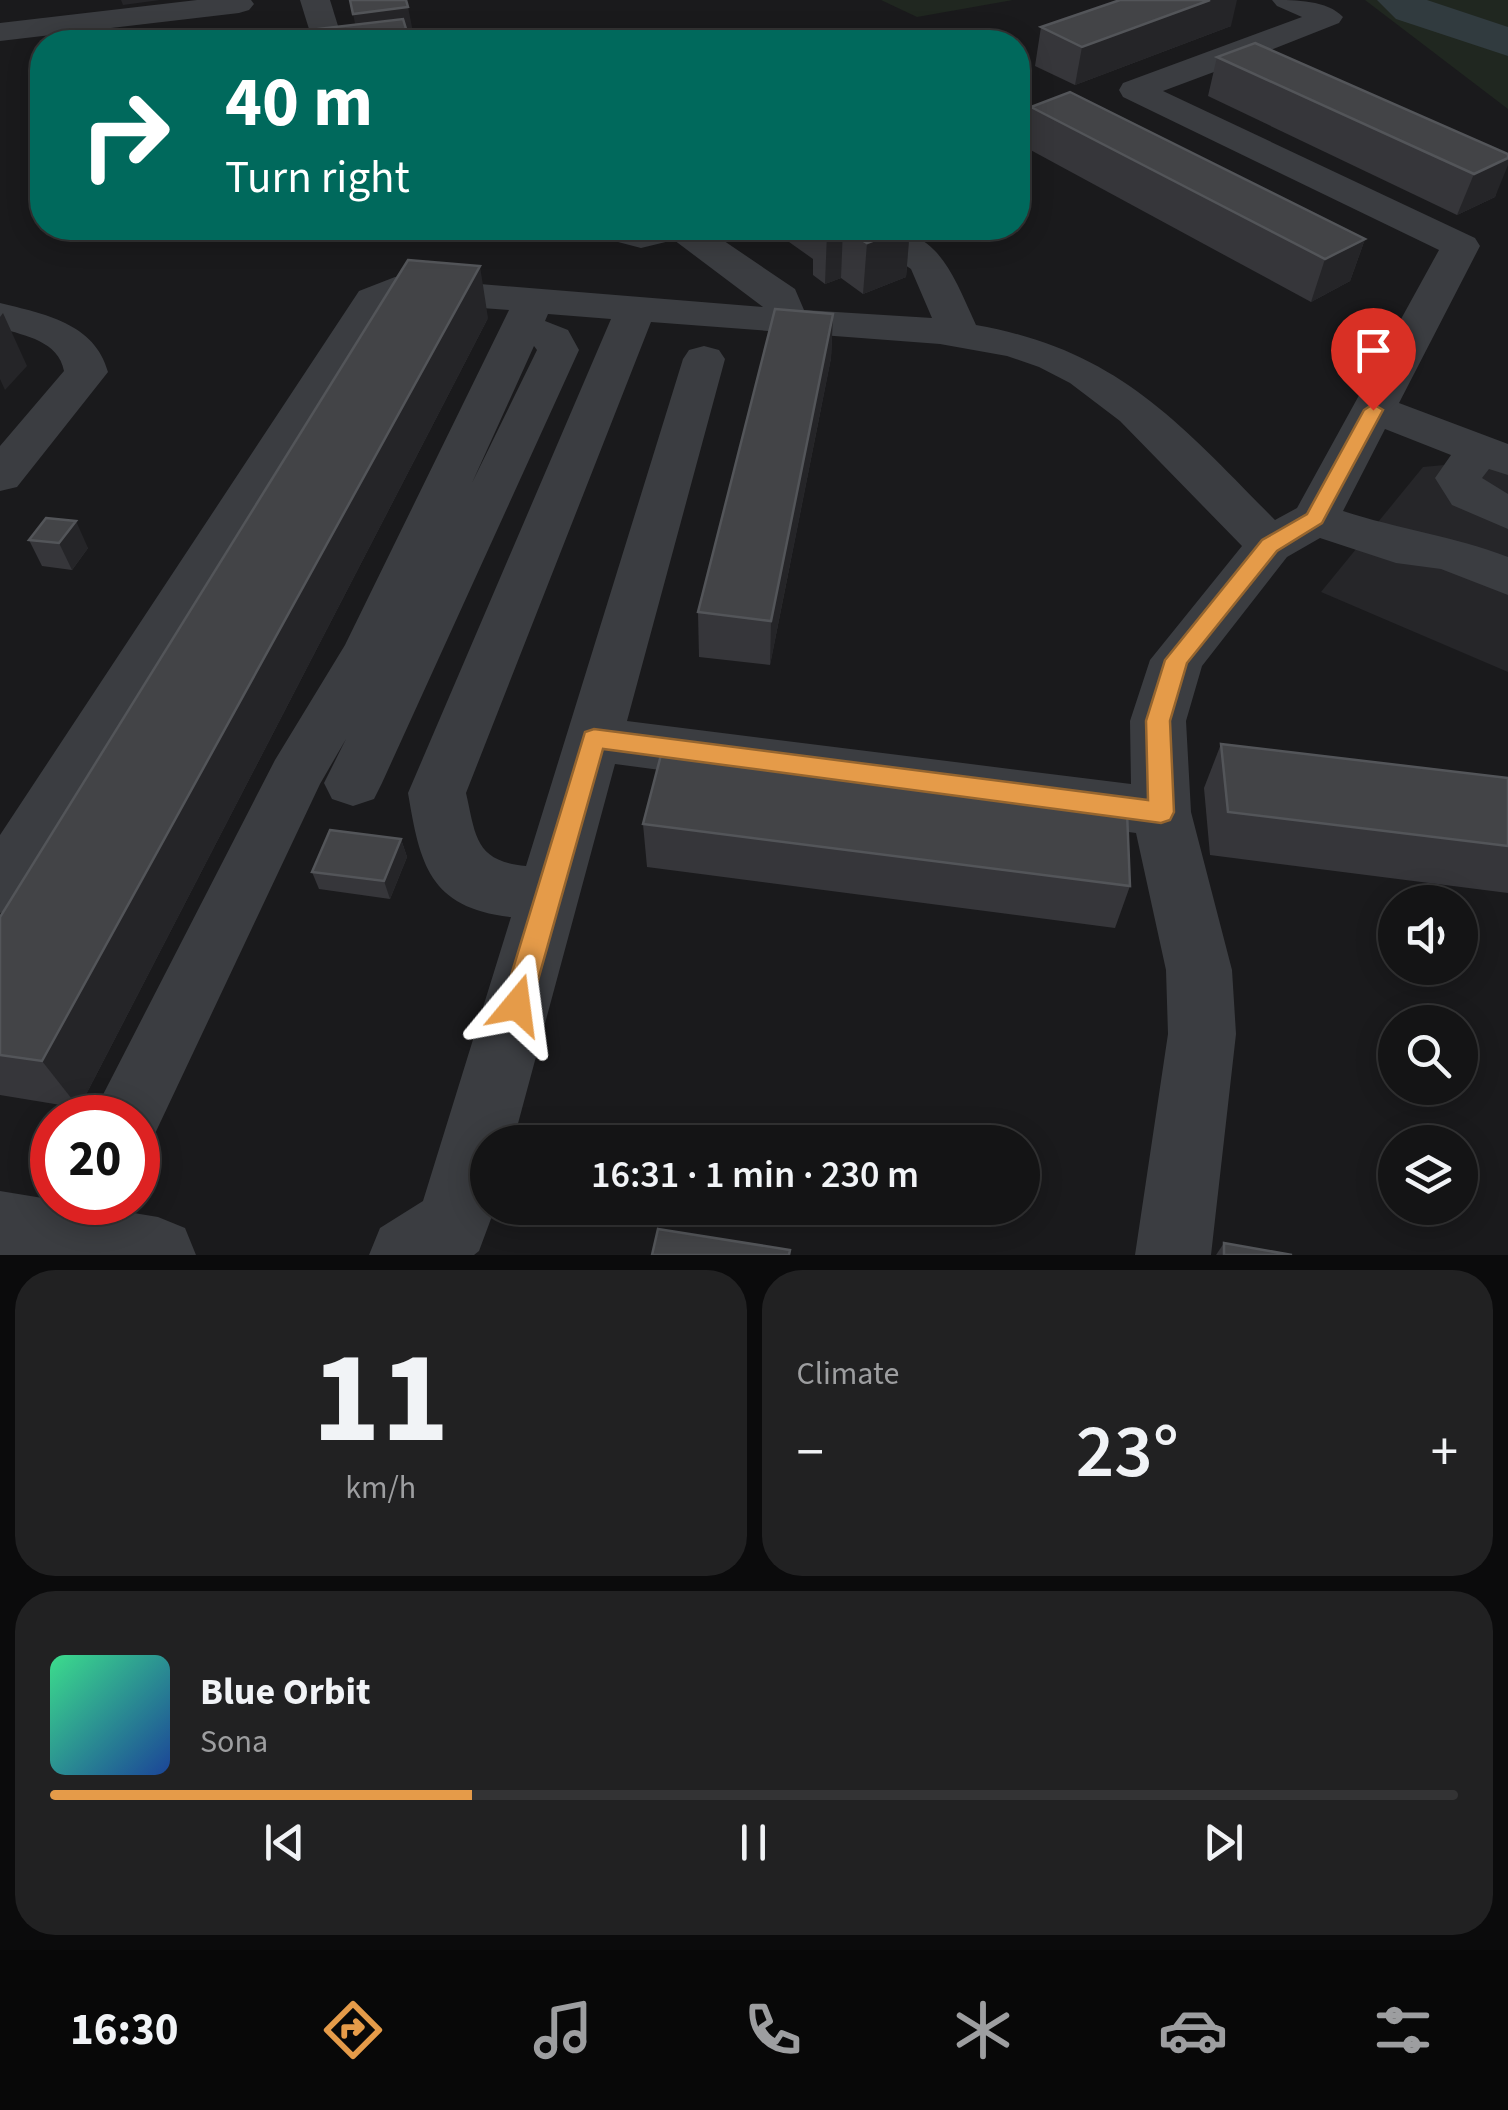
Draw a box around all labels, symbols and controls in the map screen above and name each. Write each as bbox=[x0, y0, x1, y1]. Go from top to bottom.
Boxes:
text: 40 m bbox=[225, 53, 373, 153]
icon: right bbox=[60, 70, 190, 200]
text: Turn right bbox=[225, 146, 410, 210]
pin bbox=[1331, 308, 1416, 411]
icon: arrive bbox=[1346, 323, 1401, 378]
map controls bbox=[1378, 885, 1478, 1225]
button: sound bbox=[1378, 885, 1478, 985]
position arrow bbox=[465, 953, 569, 1057]
button: search bbox=[1378, 1005, 1478, 1105]
speed limit sign: 20 bbox=[30, 1095, 160, 1225]
button: layers bbox=[1378, 1125, 1478, 1225]
text: 16:31 · 1 min · 230 m bbox=[591, 1148, 919, 1202]
text: 11 bbox=[312, 1307, 449, 1492]
text: Climate bbox=[797, 1351, 899, 1397]
text: 23° bbox=[1076, 1399, 1179, 1506]
text: − bbox=[797, 1414, 824, 1492]
text: + bbox=[1431, 1414, 1458, 1492]
text: km/h bbox=[345, 1465, 416, 1511]
text: Blue Orbit bbox=[200, 1665, 371, 1719]
text: Sona bbox=[200, 1719, 268, 1765]
icon: previous bbox=[257, 1815, 312, 1870]
icon: pause bbox=[726, 1815, 781, 1870]
icon: next bbox=[1196, 1815, 1251, 1870]
icon: directions bbox=[318, 1995, 388, 2065]
icon: music bbox=[528, 1995, 598, 2065]
icon: phone bbox=[738, 1995, 808, 2065]
icon: climate bbox=[948, 1995, 1018, 2065]
icon: car bbox=[1158, 1995, 1228, 2065]
icon: filters bbox=[1368, 1995, 1438, 2065]
text: 16:30 bbox=[70, 1998, 179, 2062]

